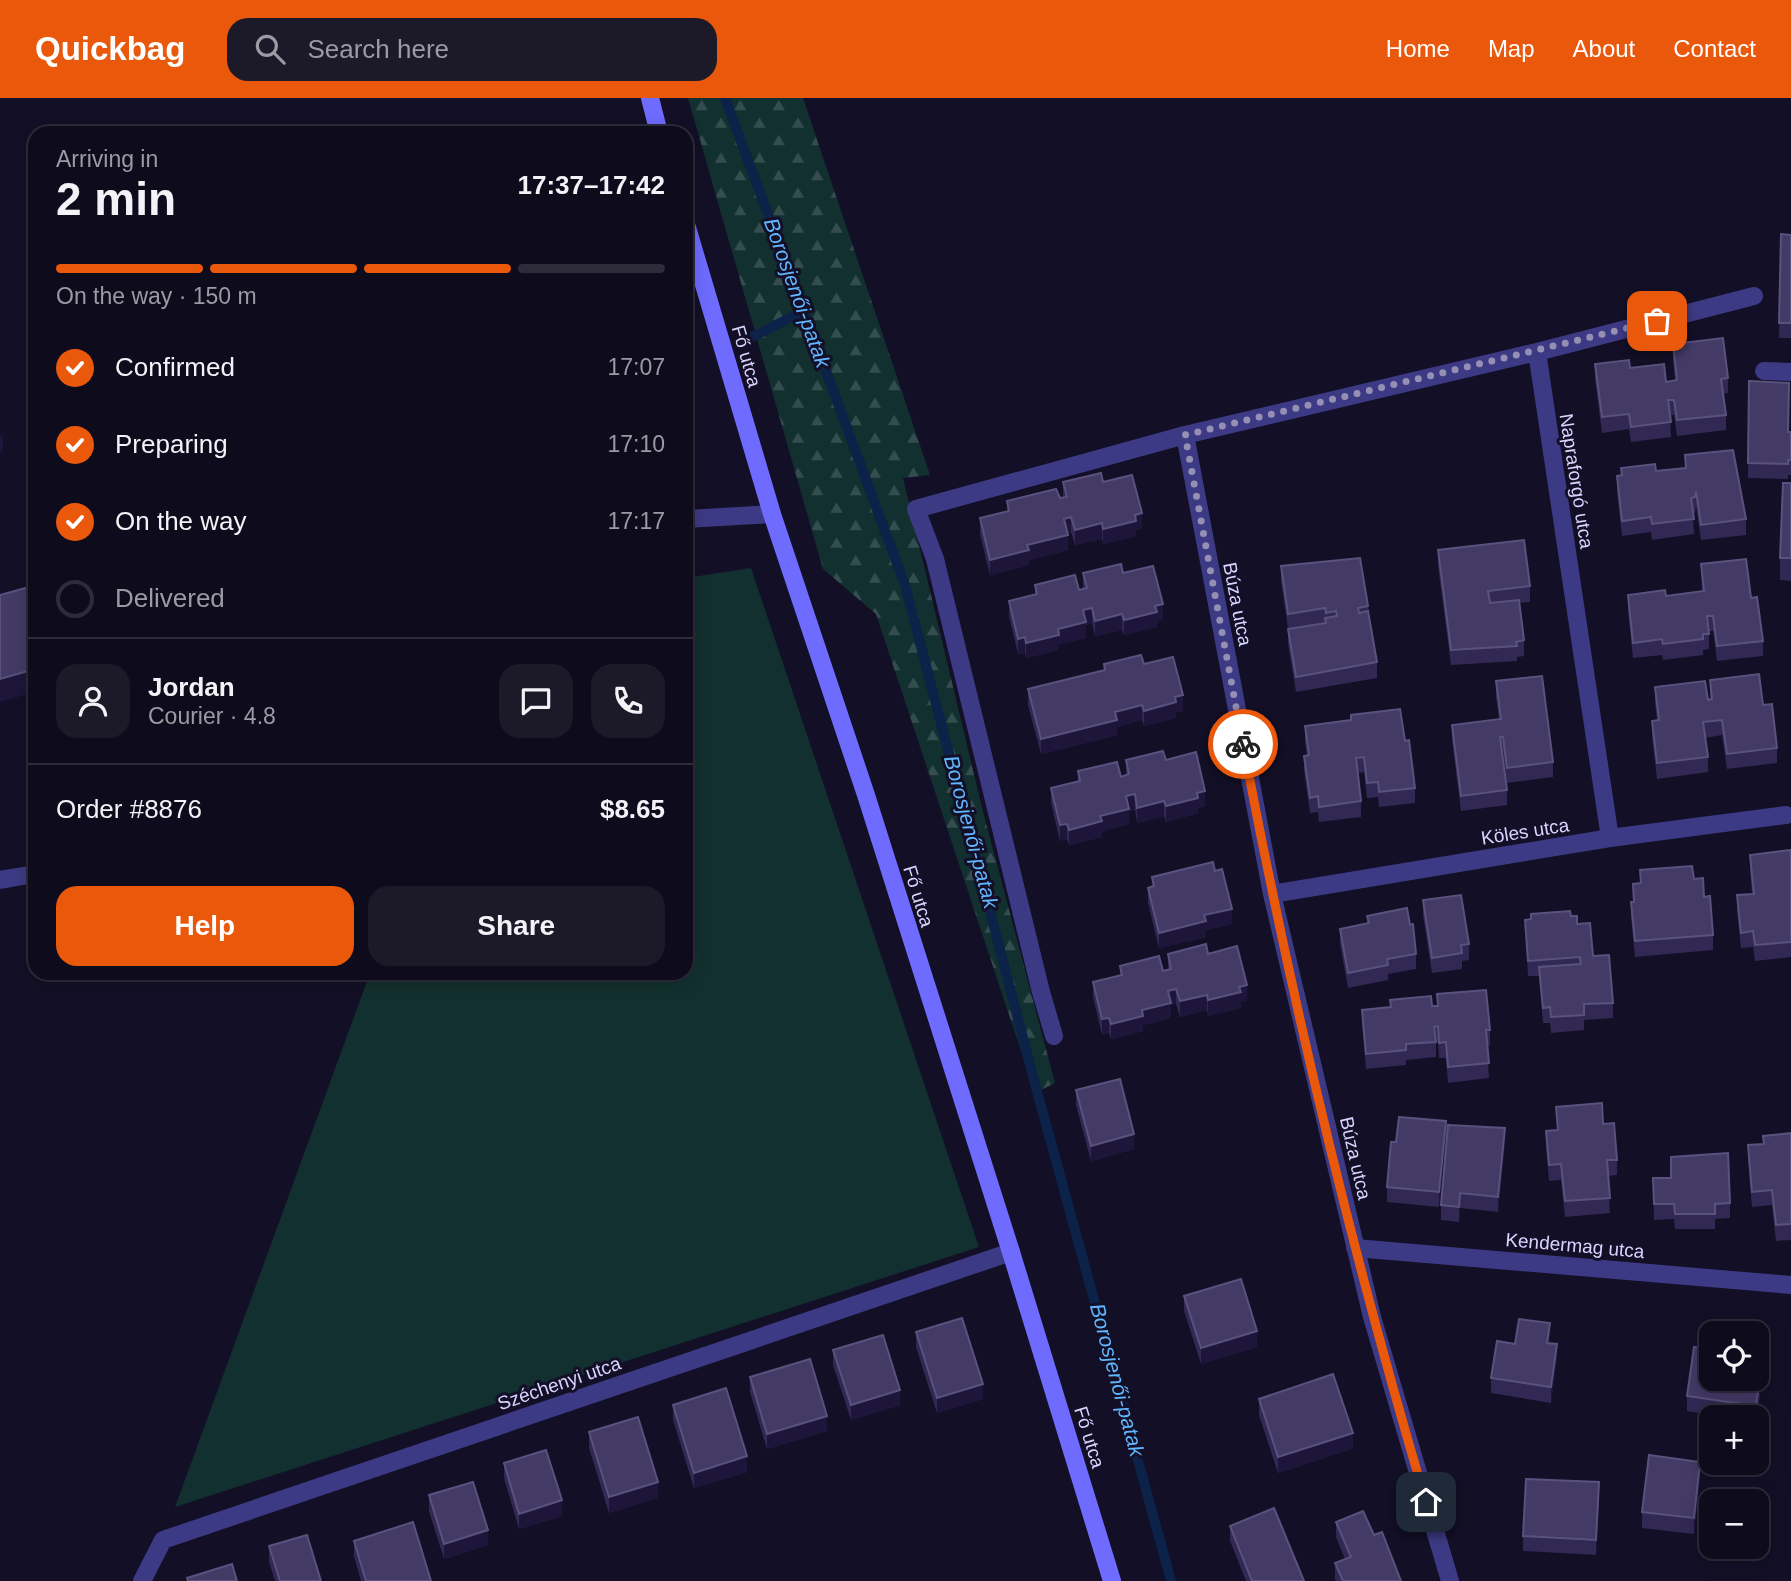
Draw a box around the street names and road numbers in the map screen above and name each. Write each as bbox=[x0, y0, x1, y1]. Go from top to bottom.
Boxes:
street label: Fő utca bbox=[728, 323, 765, 390]
street label: Napraforgó utca bbox=[1555, 412, 1598, 550]
street label: Búza utca bbox=[1219, 561, 1256, 648]
street label: Köles utca bbox=[1480, 814, 1571, 849]
street label: Fő utca bbox=[899, 863, 938, 930]
street label: Búza utca bbox=[1336, 1115, 1375, 1202]
street label: Kendermag utca bbox=[1505, 1229, 1646, 1262]
street label: Széchenyi utca bbox=[495, 1352, 624, 1414]
street label: Fő utca bbox=[1070, 1404, 1109, 1471]

